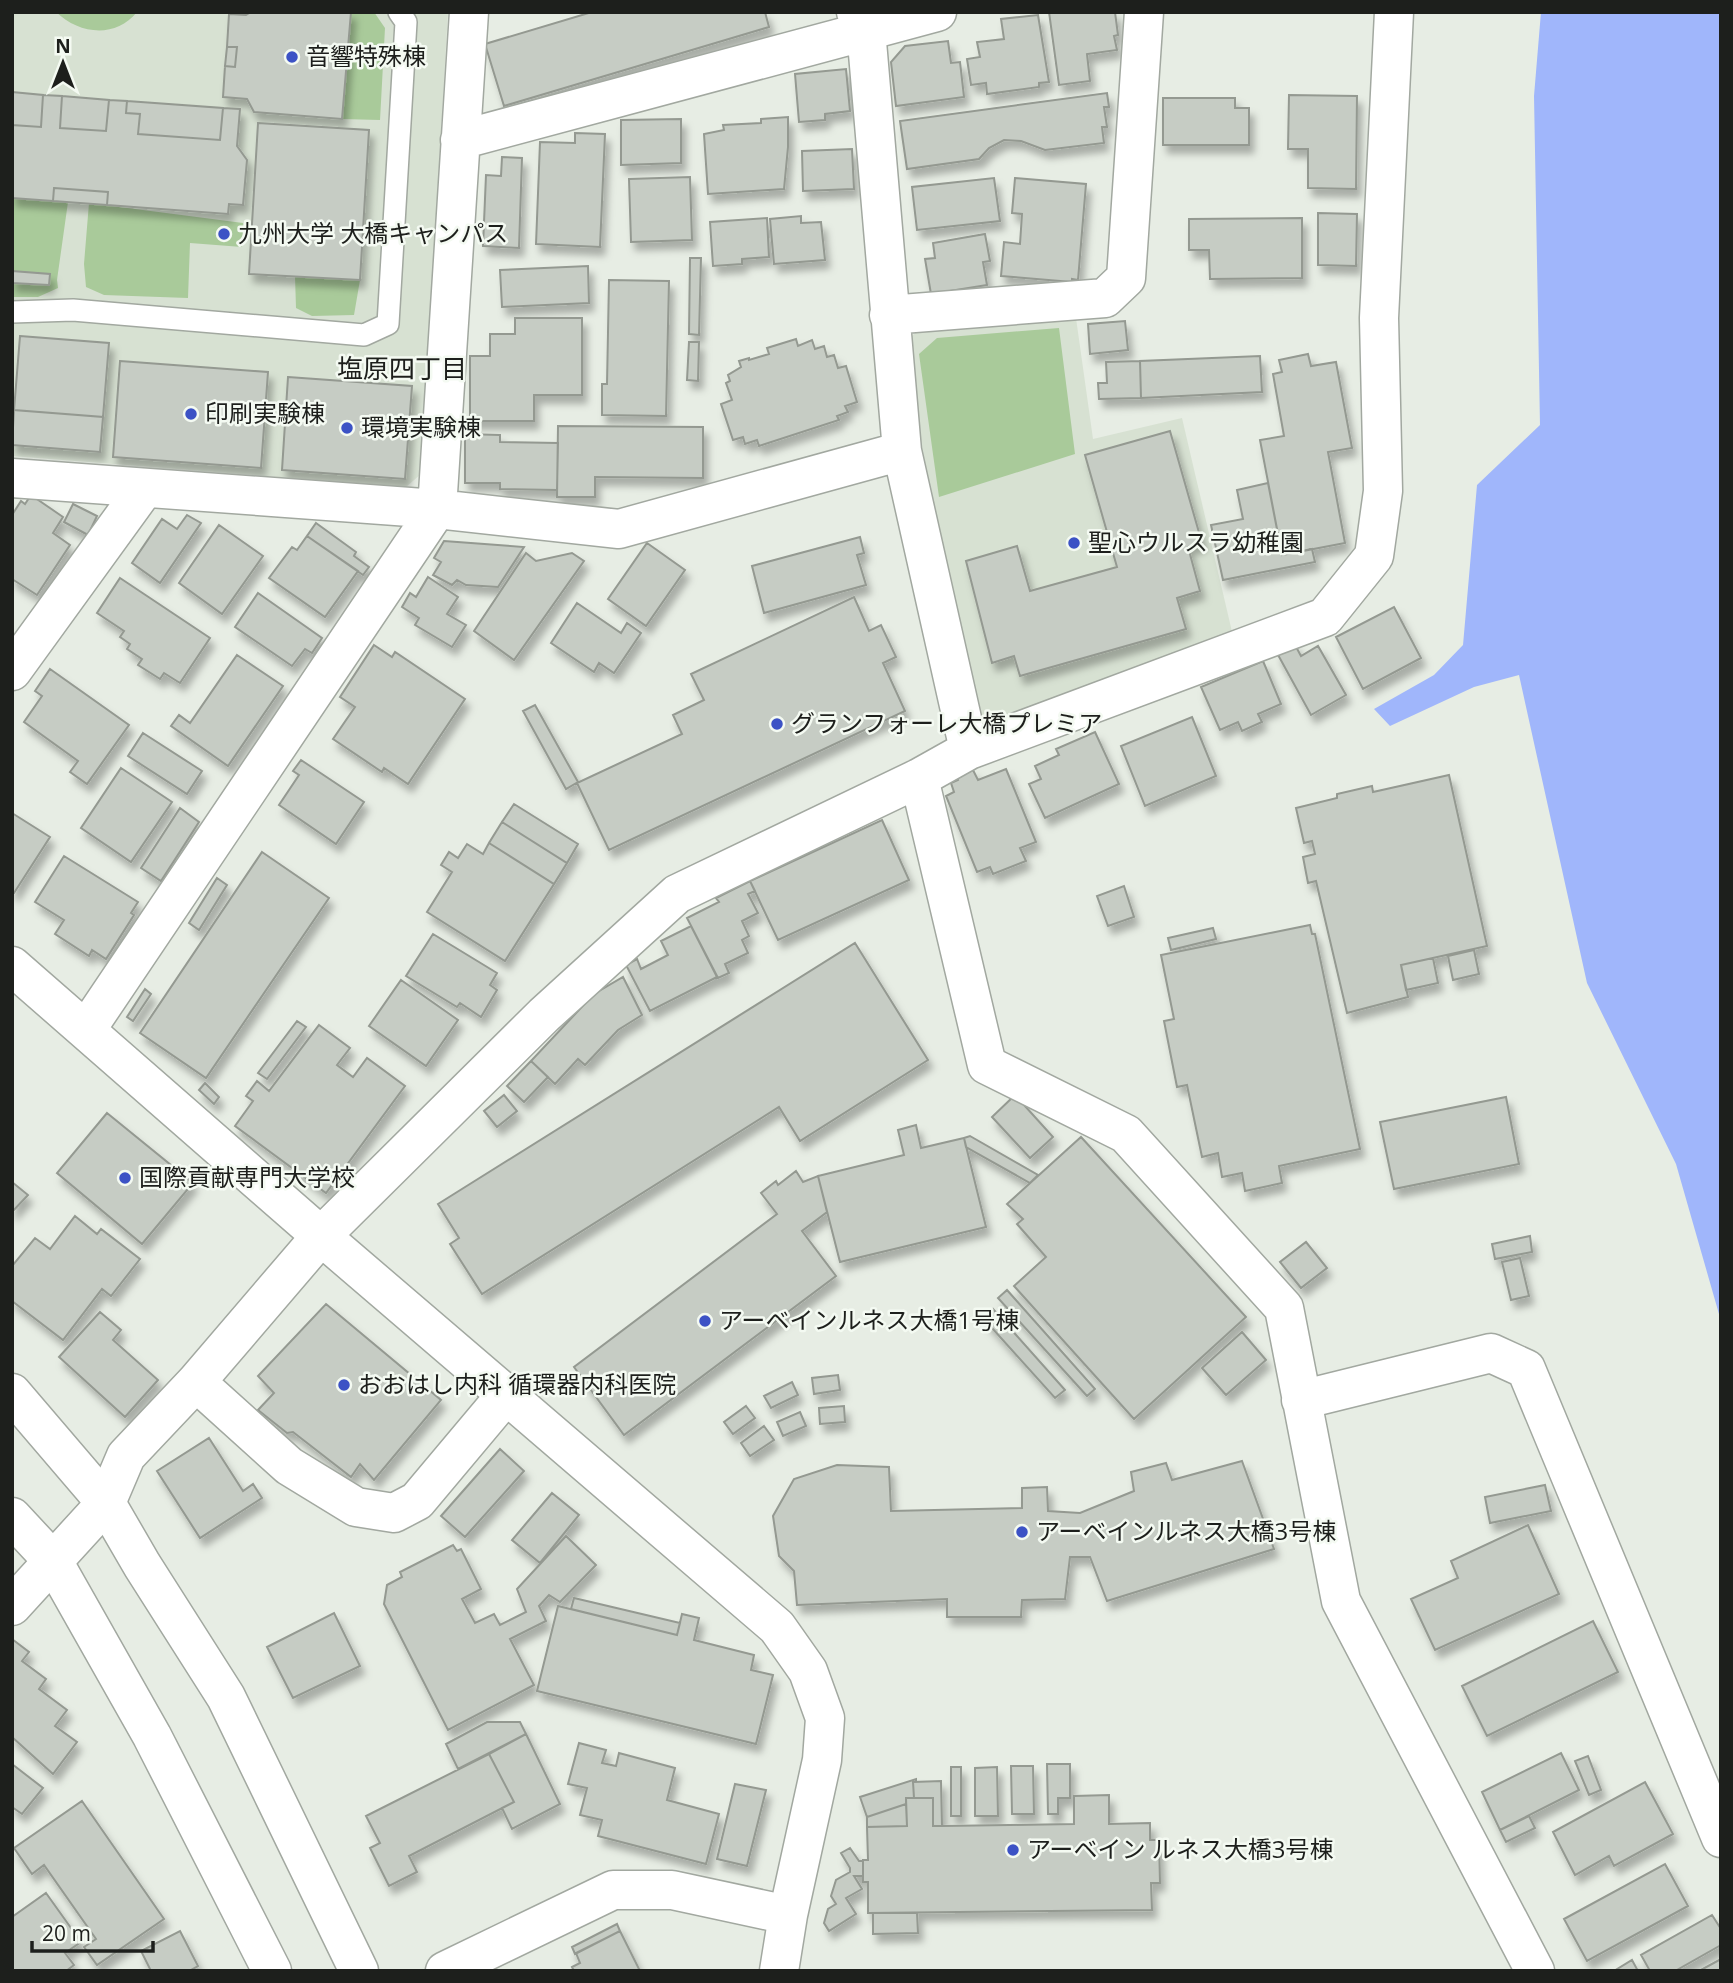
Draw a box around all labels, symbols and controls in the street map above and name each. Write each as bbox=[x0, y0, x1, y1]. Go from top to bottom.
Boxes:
north arrow bbox=[28, 28, 98, 98]
text: N bbox=[55, 33, 71, 59]
place label: 音響特殊棟 bbox=[306, 39, 426, 72]
marker: 音響特殊棟 bbox=[284, 49, 300, 65]
place label: 九州大学 大橋キャンパス bbox=[238, 216, 508, 249]
marker: 九州大学 大橋キャンパス bbox=[216, 226, 232, 242]
district label: 塩原四丁目 bbox=[337, 350, 467, 386]
place label: 印刷実験棟 bbox=[205, 396, 325, 429]
marker: 印刷実験棟 bbox=[183, 406, 199, 422]
place label: 環境実験棟 bbox=[361, 410, 481, 443]
marker: 環境実験棟 bbox=[339, 420, 355, 436]
place label: 聖心ウルスラ幼稚園 bbox=[1088, 525, 1304, 558]
marker: 聖心ウルスラ幼稚園 bbox=[1066, 535, 1082, 551]
place label: グランフォーレ大橋プレミア bbox=[791, 706, 1102, 739]
marker: グランフォーレ大橋プレミア bbox=[769, 716, 785, 732]
place label: 国際貢献専門大学校 bbox=[139, 1160, 355, 1193]
marker: 国際貢献専門大学校 bbox=[117, 1170, 133, 1186]
place label: アーベインルネス大橋1号棟 bbox=[719, 1303, 1019, 1336]
marker: アーベインルネス大橋1号棟 bbox=[697, 1313, 713, 1329]
place label: おおはし内科 循環器内科医院 bbox=[358, 1367, 676, 1400]
marker: おおはし内科 循環器内科医院 bbox=[336, 1377, 352, 1393]
place label: アーベインルネス大橋3号棟 bbox=[1036, 1514, 1336, 1547]
marker: アーベインルネス大橋3号棟 bbox=[1014, 1524, 1030, 1540]
place label: アーベイン ルネス大橋3号棟 bbox=[1027, 1832, 1334, 1865]
marker: アーベイン ルネス大橋3号棟 bbox=[1005, 1842, 1021, 1858]
scale bar bbox=[32, 1910, 152, 1954]
text: 20 m bbox=[42, 1919, 91, 1947]

